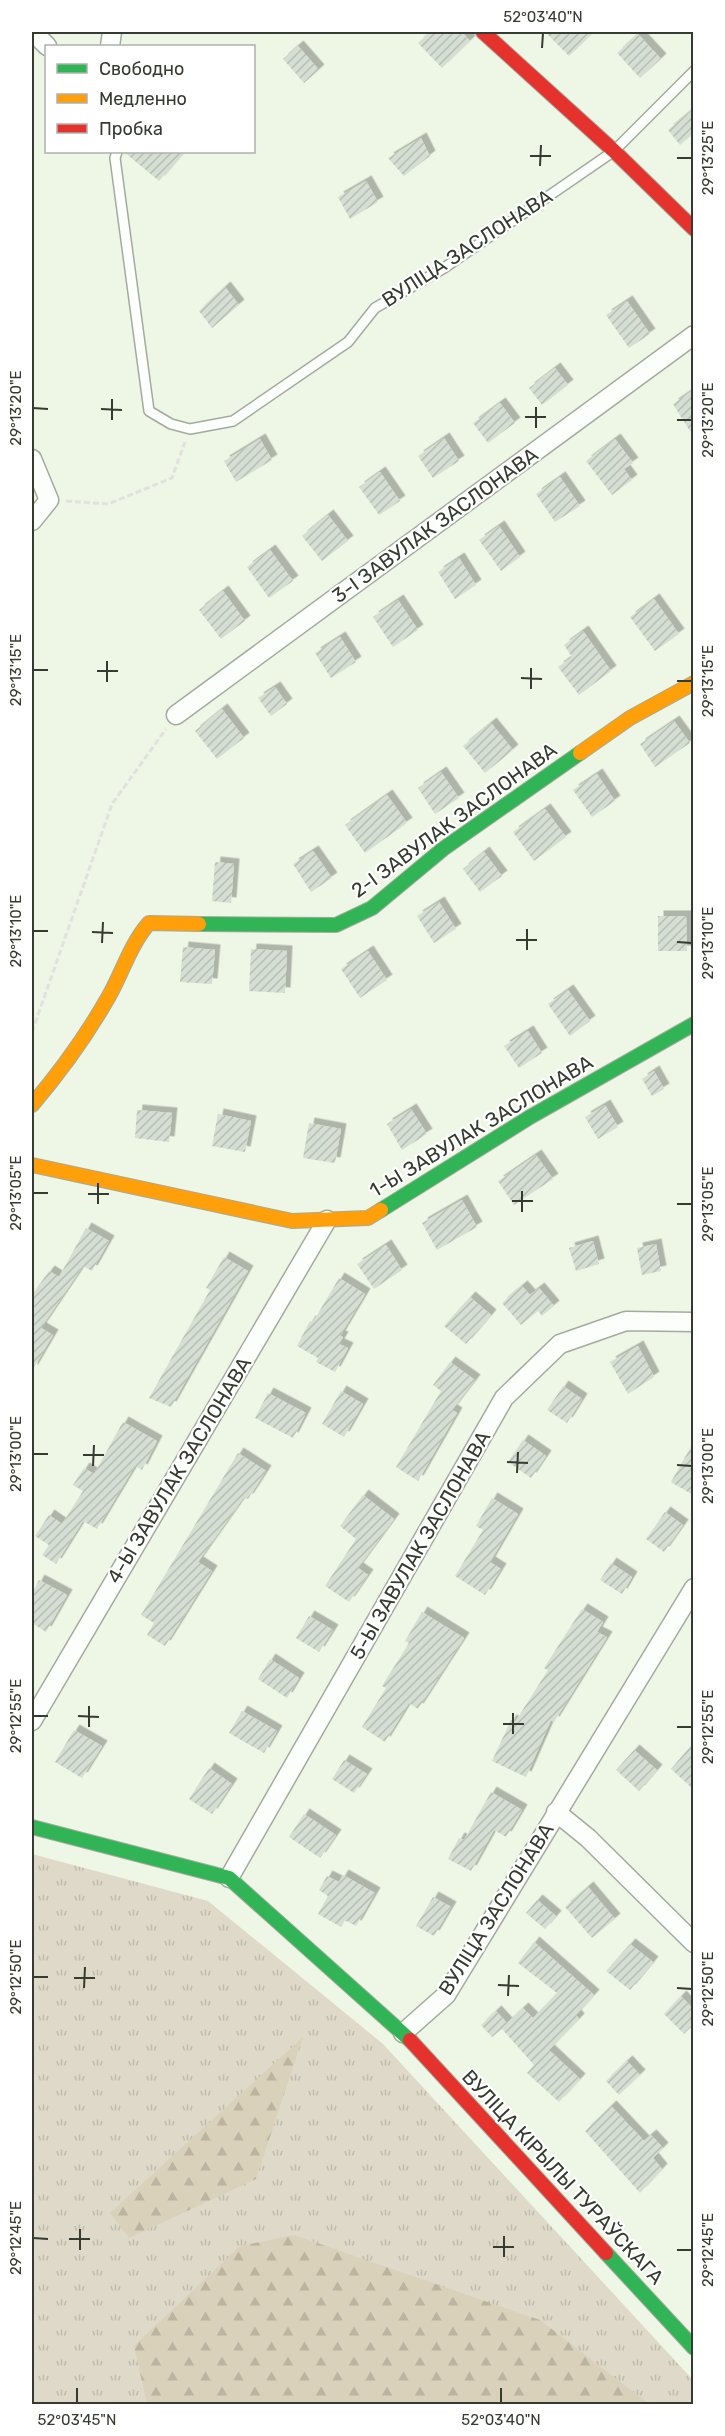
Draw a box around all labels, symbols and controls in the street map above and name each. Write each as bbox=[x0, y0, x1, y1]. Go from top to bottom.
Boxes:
text: 52°03'40"N bbox=[503, 8, 583, 26]
legend bbox=[45, 45, 255, 153]
text: Свободно bbox=[99, 58, 184, 80]
text: Медленно bbox=[99, 88, 187, 110]
text: Пробка bbox=[99, 118, 163, 140]
text: 29°13'25"E bbox=[699, 121, 717, 195]
street label: ВУЛІЦА ЗАСЛОНАВА bbox=[377, 184, 557, 312]
text: 29°13'20"E bbox=[7, 370, 25, 446]
text: 29°13'20"E bbox=[699, 382, 717, 458]
street label: 3-І ЗАВУЛАК ЗАСЛОНАВА bbox=[327, 442, 543, 608]
text: 29°13'15"E bbox=[7, 634, 25, 706]
text: 29°13'15"E bbox=[699, 645, 717, 717]
street label: 2-І ЗАВУЛАК ЗАСЛОНАВА bbox=[347, 737, 561, 903]
text: 29°13'10"E bbox=[7, 895, 25, 967]
text: 29°13'10"E bbox=[699, 907, 717, 979]
street label: 1-Ы ЗАВУЛАК ЗАСЛОНАВА bbox=[365, 1050, 597, 1202]
text: 29°13'05"E bbox=[7, 1155, 25, 1231]
text: 29°13'05"E bbox=[699, 1166, 717, 1242]
street label: 4-Ы ЗАВУЛАК ЗАСЛОНАВА bbox=[102, 1352, 256, 1588]
text: 29°13'00"E bbox=[7, 1416, 25, 1492]
street label: 5-Ы ЗАВУЛАК ЗАСЛОНАВА bbox=[345, 1427, 495, 1663]
text: 29°13'00"E bbox=[699, 1428, 717, 1504]
text: 29°12'55"E bbox=[7, 1679, 25, 1753]
text: 29°12'55"E bbox=[699, 1690, 717, 1764]
street label: ВУЛІЦА ЗАСЛОНАВА bbox=[433, 1819, 559, 1999]
text: 29°12'50"E bbox=[7, 1939, 25, 2015]
text: 29°12'50"E bbox=[699, 1951, 717, 2027]
street label: ВУЛІЦА КІРЫЛЫ ТУРАЎСКАГА bbox=[457, 2065, 669, 2289]
text: 29°12'45"E bbox=[7, 2201, 25, 2275]
text: 29°12'45"E bbox=[699, 2213, 717, 2287]
text: 52°03'45"N bbox=[38, 2411, 116, 2429]
text: 52°03'40"N bbox=[461, 2411, 541, 2429]

